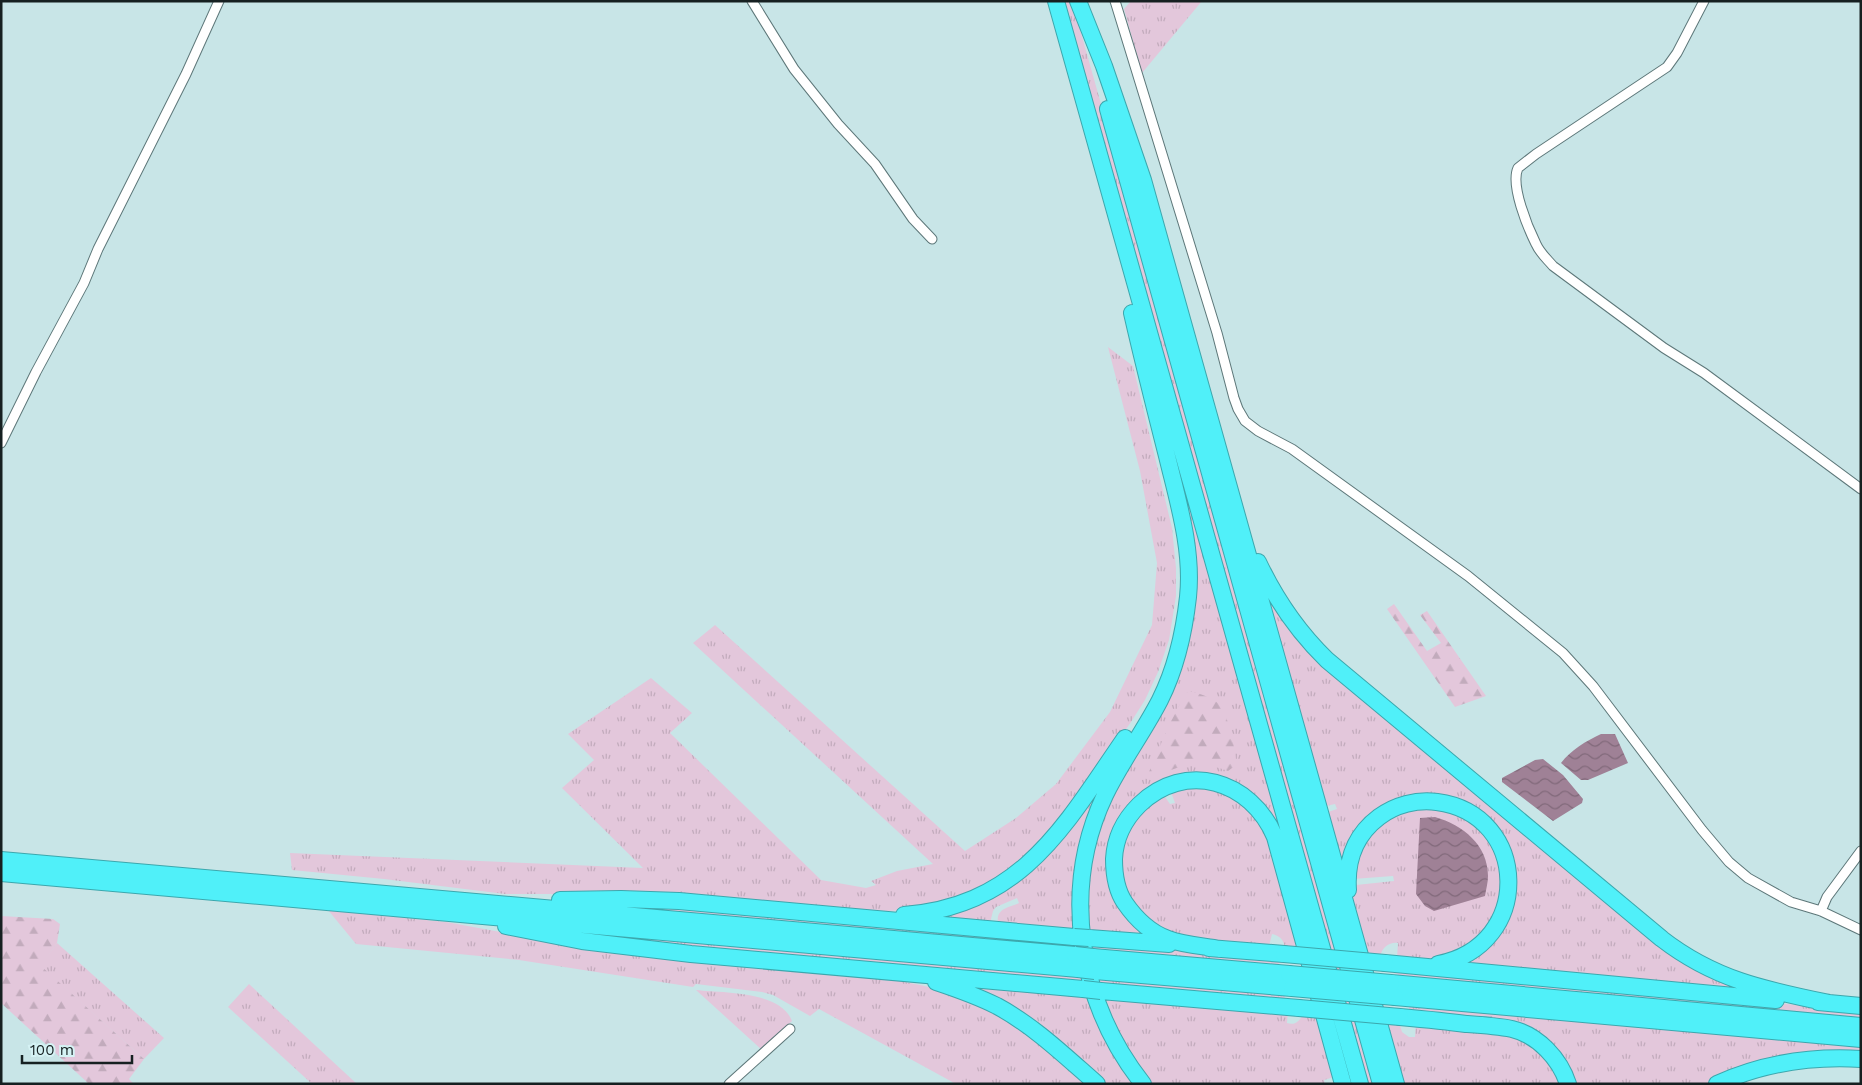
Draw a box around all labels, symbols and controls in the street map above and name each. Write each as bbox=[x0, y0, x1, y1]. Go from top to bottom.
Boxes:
scale bar bbox=[22, 1032, 132, 1064]
text: 100 m bbox=[30, 1041, 74, 1059]

